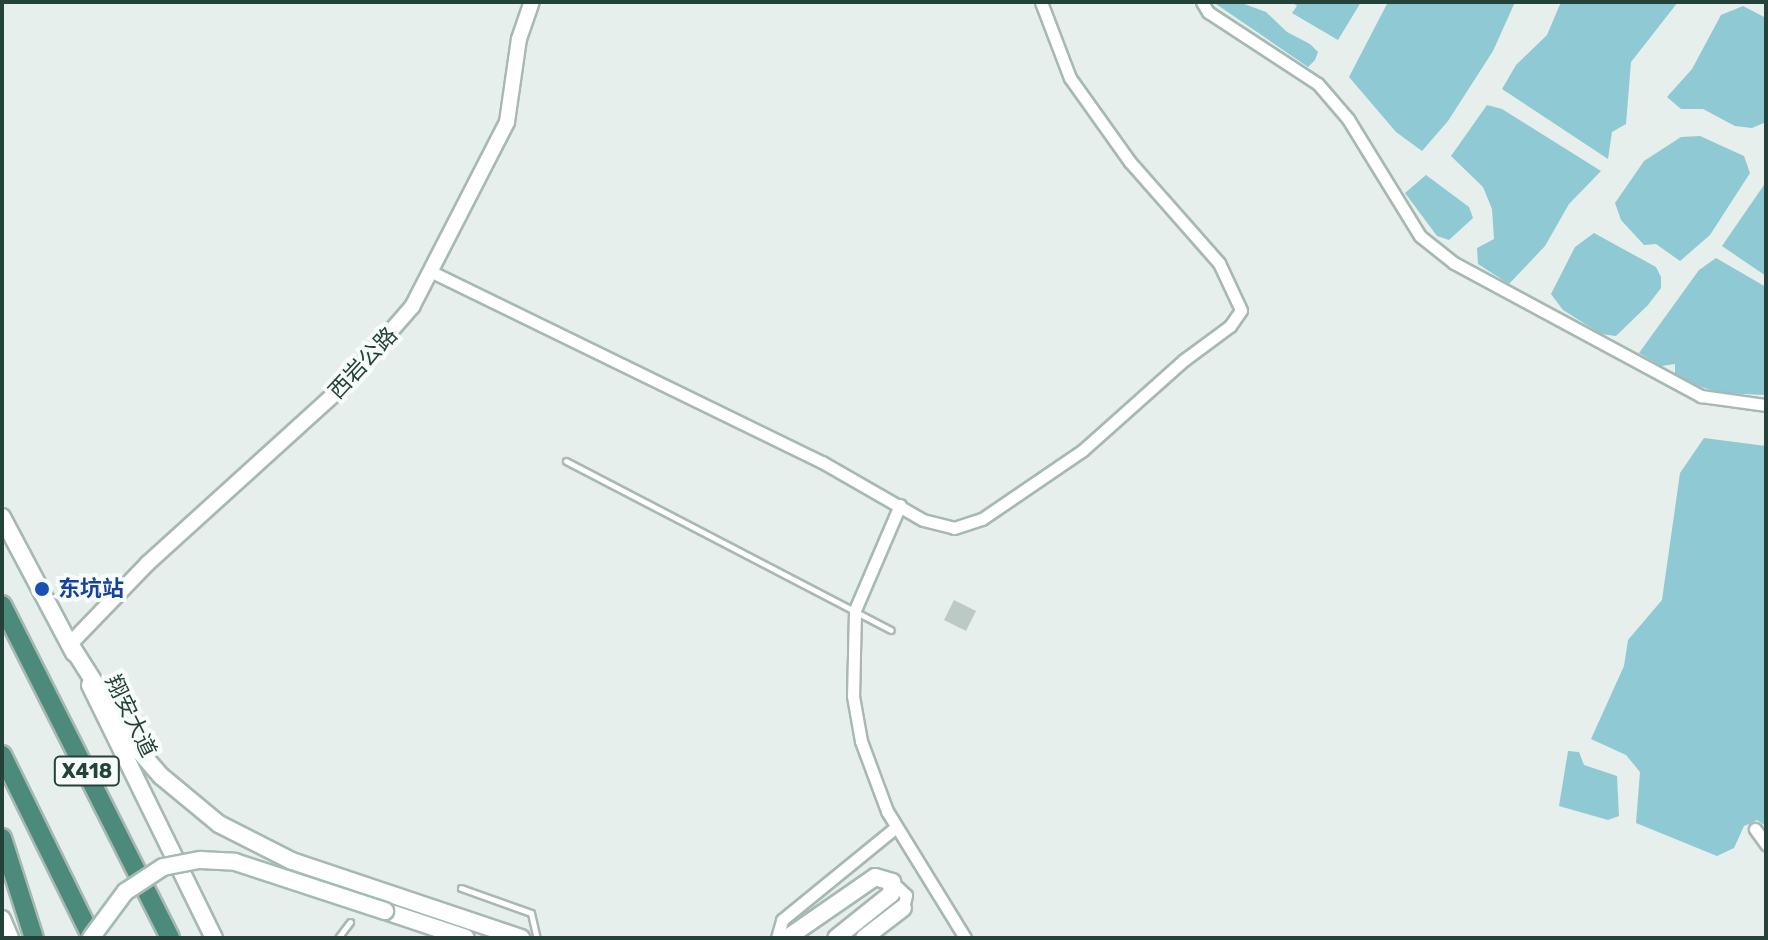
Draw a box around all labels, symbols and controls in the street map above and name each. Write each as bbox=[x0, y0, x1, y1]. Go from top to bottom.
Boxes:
street label: 西岩公路 bbox=[323, 322, 403, 404]
place label: 东坑站 bbox=[58, 576, 124, 602]
marker: 东坑站 bbox=[33, 580, 51, 598]
street label: 翔安大道 bbox=[100, 671, 162, 761]
road number: X418 bbox=[53, 755, 121, 787]

